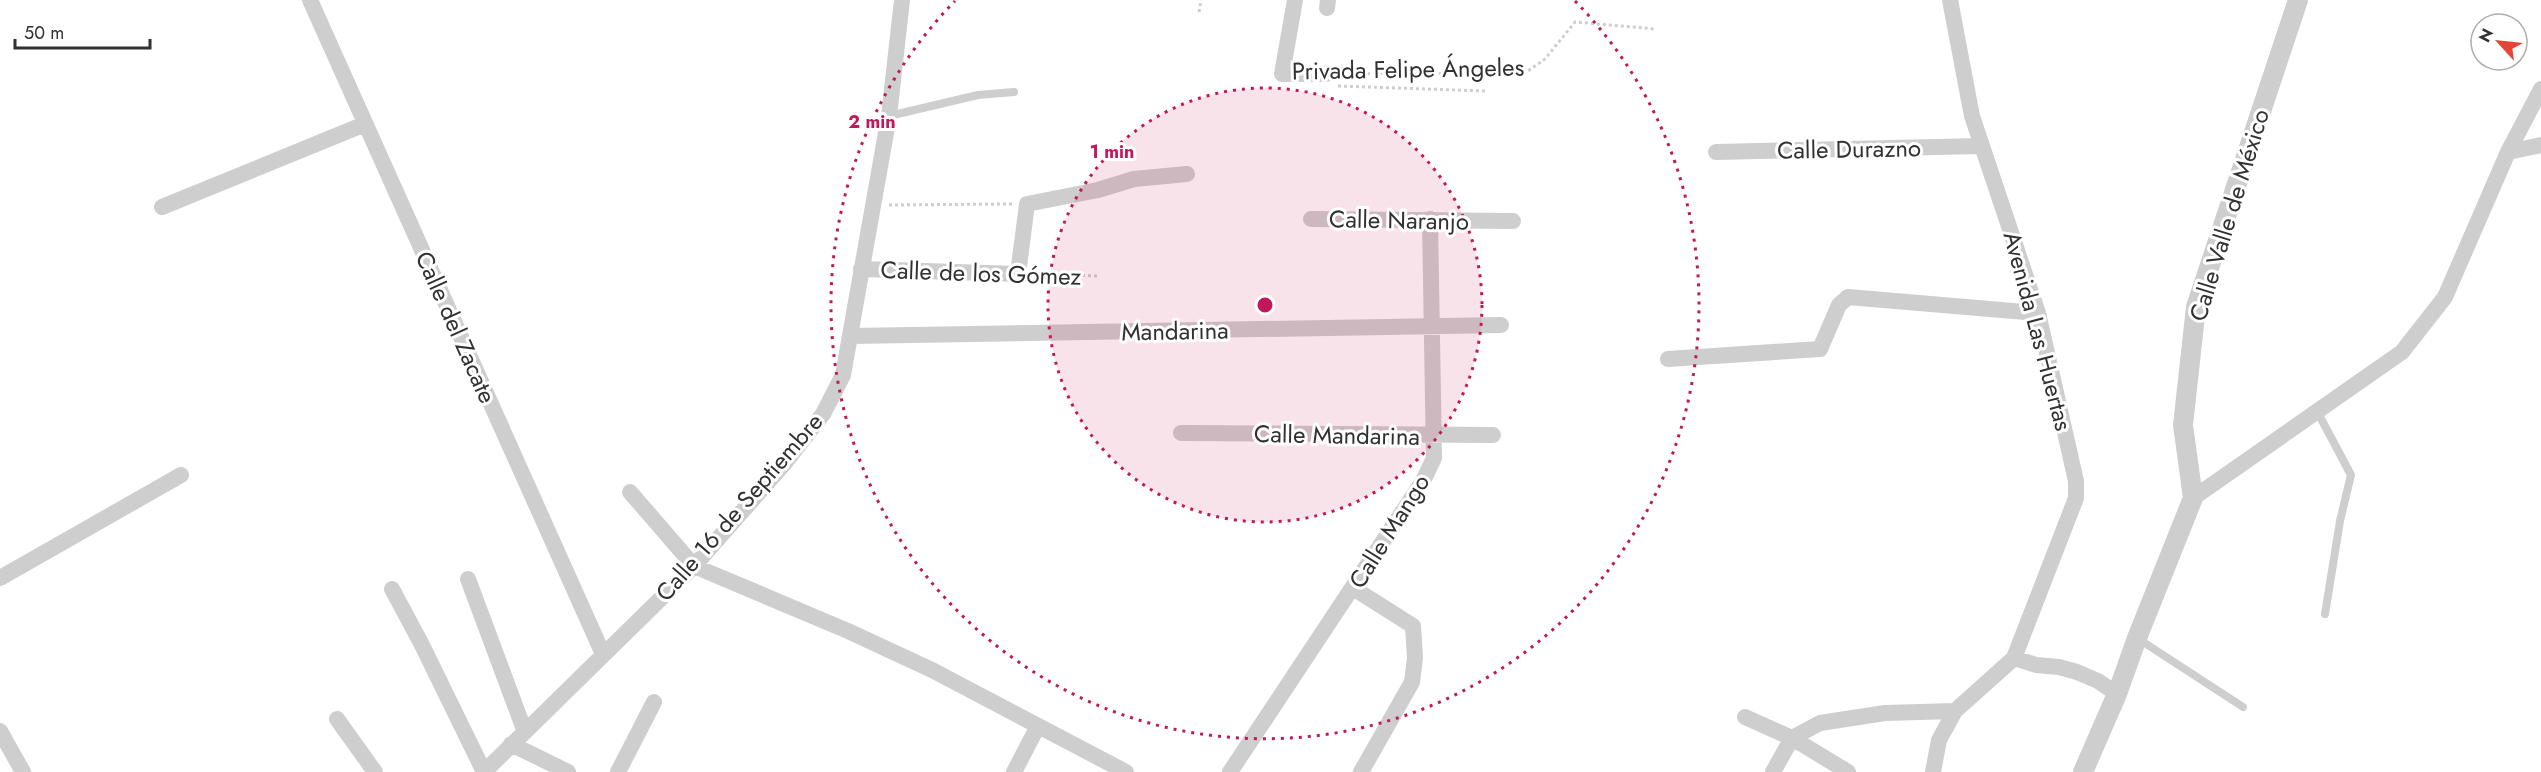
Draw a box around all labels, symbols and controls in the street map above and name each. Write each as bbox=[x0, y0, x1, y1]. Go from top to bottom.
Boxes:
scale bar bbox=[15, 12, 150, 50]
north arrow bbox=[2469, 12, 2529, 72]
text: 50 m bbox=[24, 20, 64, 46]
text: N bbox=[2473, 25, 2499, 46]
street label: Privada Felipe Ángeles bbox=[1292, 49, 1524, 89]
street label: Calle Valle de México bbox=[2180, 105, 2278, 325]
text: 2 min bbox=[848, 109, 896, 135]
street label: Calle Durazno bbox=[1777, 130, 1921, 168]
text: 1 min bbox=[1090, 139, 1134, 165]
street label: Calle Naranjo bbox=[1329, 201, 1469, 239]
street label: Avenida Las Huertas bbox=[1995, 227, 2081, 435]
street label: Calle del Zacate bbox=[407, 245, 505, 409]
street label: Calle de los Gómez bbox=[880, 252, 1082, 294]
centre of rings bbox=[1255, 295, 1275, 315]
street label: Mandarina bbox=[1121, 313, 1229, 349]
street label: Calle 16 de Septiembre bbox=[647, 405, 831, 609]
street label: Calle Mandarina bbox=[1254, 416, 1420, 454]
street label: Calle Mango bbox=[1340, 467, 1438, 595]

